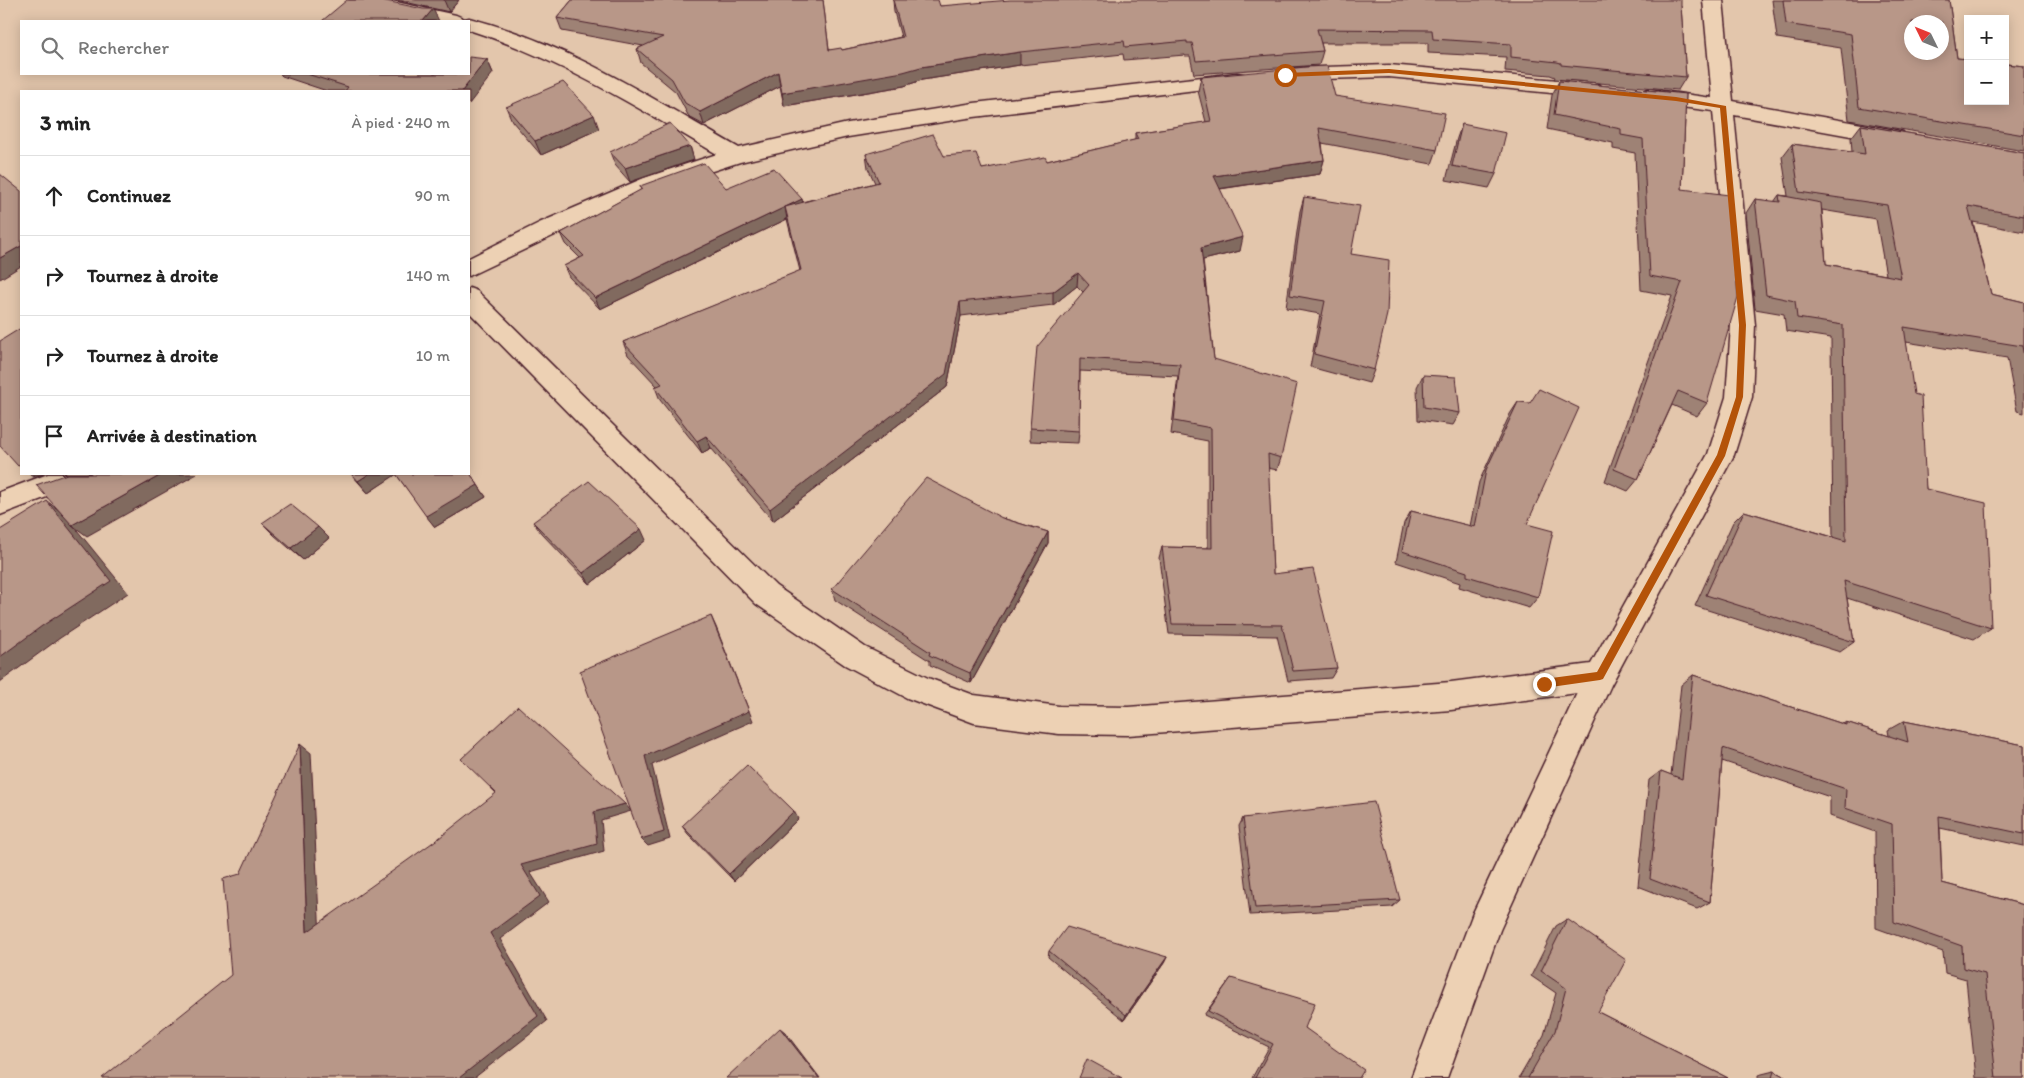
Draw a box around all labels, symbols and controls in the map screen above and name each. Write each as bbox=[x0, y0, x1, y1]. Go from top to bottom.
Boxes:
north arrow bbox=[1904, 15, 1949, 60]
map controls bbox=[1964, 15, 2009, 105]
button: + bbox=[1964, 15, 2009, 60]
search box bbox=[20, 20, 470, 75]
icon: search bbox=[38, 34, 66, 62]
text: Rechercher bbox=[78, 36, 169, 59]
button: − bbox=[1964, 60, 2009, 105]
route start bbox=[1274, 64, 1297, 87]
text: 3 min bbox=[40, 110, 90, 135]
text: À pied · 240 m bbox=[351, 113, 450, 132]
icon: ahead bbox=[40, 182, 68, 210]
text: Continuez bbox=[87, 184, 171, 207]
text: 90 m bbox=[415, 186, 450, 205]
icon: right bbox=[40, 262, 68, 290]
text: Tournez à droite bbox=[87, 264, 219, 287]
text: 140 m bbox=[406, 266, 450, 285]
icon: right bbox=[40, 342, 68, 370]
text: Tournez à droite bbox=[87, 344, 219, 367]
text: 10 m bbox=[416, 346, 450, 365]
icon: arrive bbox=[40, 422, 68, 450]
text: Arrivée à destination bbox=[87, 424, 257, 447]
route end bbox=[1533, 673, 1556, 696]

